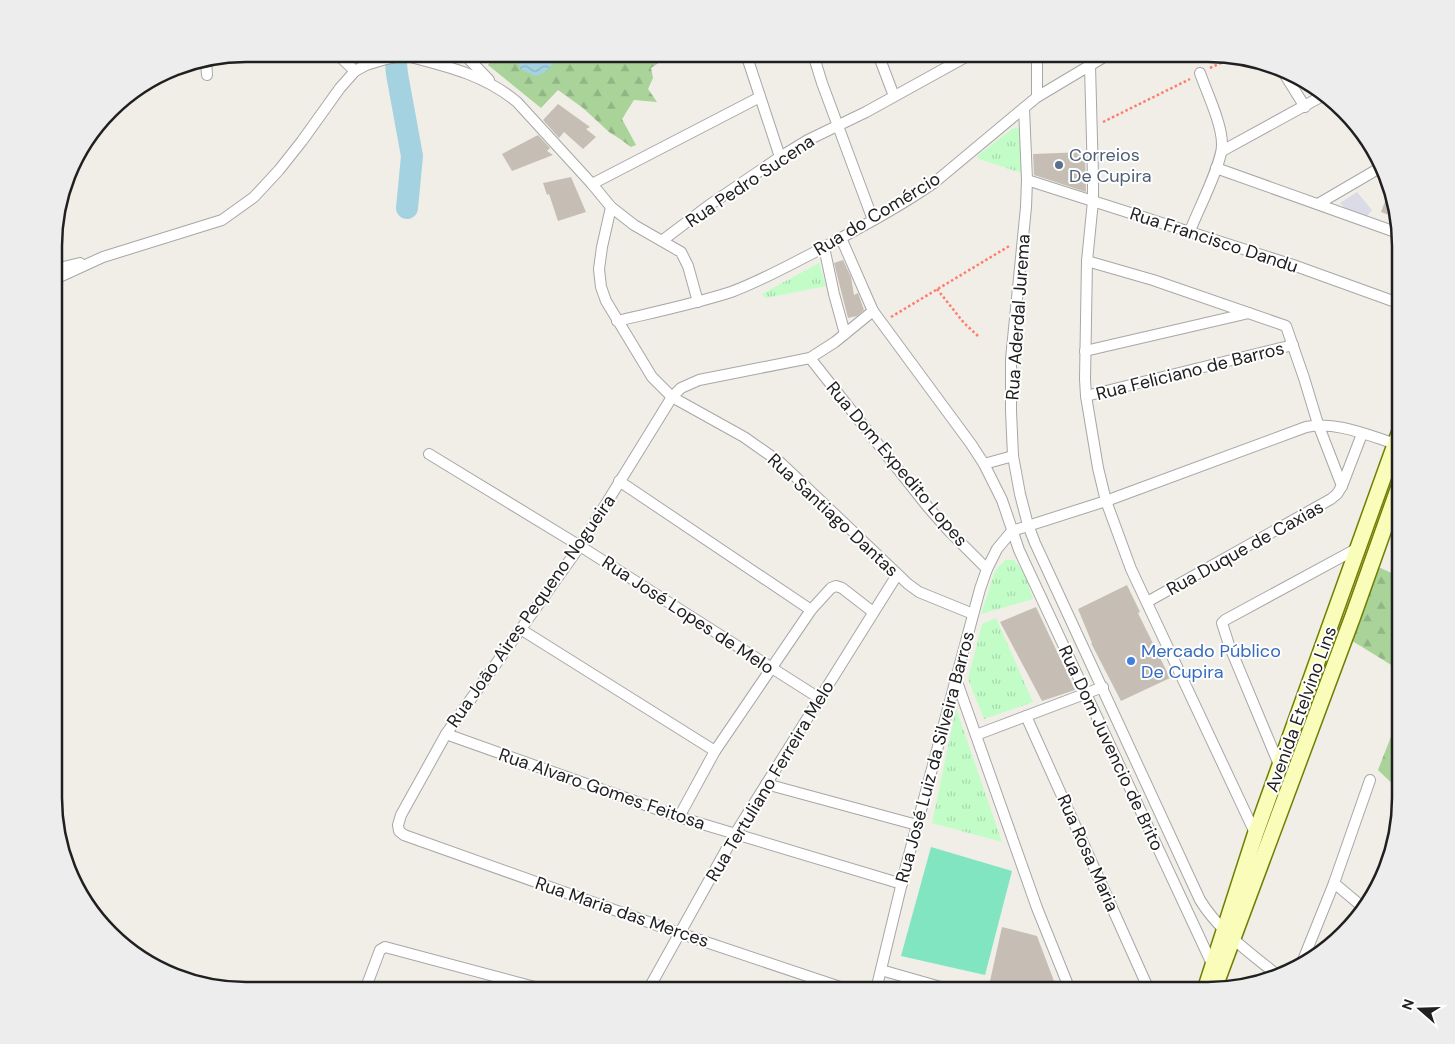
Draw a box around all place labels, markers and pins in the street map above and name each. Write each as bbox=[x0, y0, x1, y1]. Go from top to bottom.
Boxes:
place label: Correios De Cupira bbox=[1069, 143, 1152, 188]
marker: Correios De Cupira bbox=[1053, 159, 1065, 171]
place label: Mercado Público De Cupira bbox=[1141, 639, 1281, 684]
marker: Mercado Público De Cupira bbox=[1125, 655, 1137, 667]

